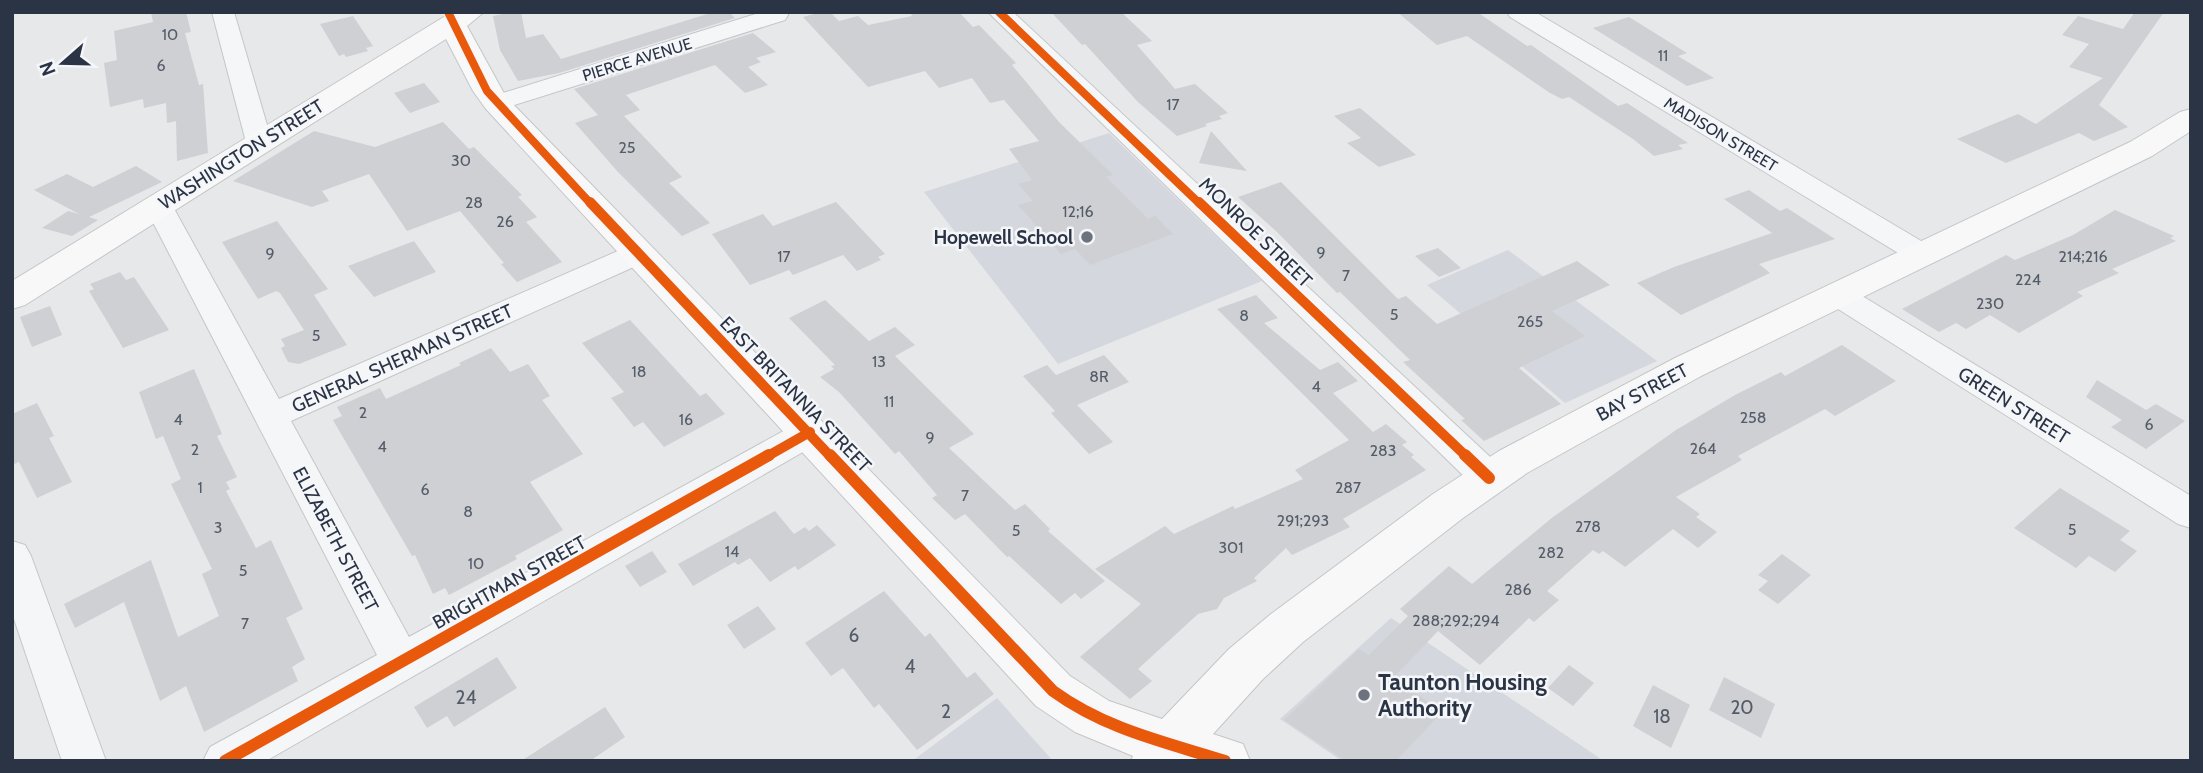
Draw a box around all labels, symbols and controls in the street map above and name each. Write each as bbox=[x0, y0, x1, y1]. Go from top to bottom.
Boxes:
house number: 10 bbox=[162, 25, 178, 44]
north arrow bbox=[28, 28, 98, 98]
street label: PIERCE AVENUE bbox=[580, 34, 694, 85]
house number: 11 bbox=[1658, 46, 1668, 65]
house number: 6 bbox=[156, 56, 166, 75]
text: N bbox=[34, 58, 61, 79]
street label: MADISON STREET bbox=[1661, 93, 1781, 176]
street label: WASHINGTON STREET bbox=[155, 94, 328, 215]
house number: 17 bbox=[1166, 95, 1180, 114]
house number: 25 bbox=[618, 138, 636, 157]
house number: 30 bbox=[451, 151, 471, 170]
street label: MONROE STREET bbox=[1194, 173, 1317, 292]
house number: 28 bbox=[465, 193, 483, 212]
house number: 12;16 bbox=[1062, 202, 1094, 221]
house number: 26 bbox=[496, 212, 514, 231]
place label: Hopewell School bbox=[933, 226, 1073, 249]
marker: Hopewell School bbox=[1079, 229, 1095, 245]
house number: 9 bbox=[1316, 243, 1326, 262]
house number: 9 bbox=[265, 244, 275, 263]
house number: 17 bbox=[777, 247, 791, 266]
house number: 214;216 bbox=[2059, 247, 2108, 266]
house number: 7 bbox=[1342, 266, 1350, 285]
house number: 224 bbox=[2015, 270, 2041, 289]
house number: 230 bbox=[1976, 294, 2004, 313]
street label: GENERAL SHERMAN STREET bbox=[288, 299, 516, 418]
house number: 5 bbox=[1390, 305, 1398, 324]
house number: 8 bbox=[1239, 306, 1249, 325]
street label: EAST BRITANNIA STREET bbox=[715, 312, 876, 477]
house number: 265 bbox=[1517, 312, 1543, 331]
house number: 5 bbox=[312, 326, 320, 345]
house number: 13 bbox=[872, 352, 886, 371]
street label: BAY STREET bbox=[1592, 359, 1692, 426]
house number: 18 bbox=[632, 362, 646, 381]
street label: GREEN STREET bbox=[1954, 362, 2074, 449]
house number: 8R bbox=[1089, 367, 1109, 386]
house number: 4 bbox=[1311, 377, 1321, 396]
house number: 11 bbox=[884, 392, 894, 411]
house number: 2 bbox=[359, 403, 367, 422]
house number: 258 bbox=[1740, 408, 1766, 427]
house number: 4 bbox=[173, 410, 183, 429]
house number: 16 bbox=[679, 410, 693, 429]
house number: 6 bbox=[2144, 415, 2154, 434]
house number: 9 bbox=[925, 428, 935, 447]
house number: 4 bbox=[377, 437, 387, 456]
house number: 264 bbox=[1690, 439, 1716, 458]
house number: 2 bbox=[191, 440, 199, 459]
house number: 283 bbox=[1370, 441, 1396, 460]
street label: ELIZABETH STREET bbox=[288, 463, 383, 616]
house number: 1 bbox=[197, 478, 203, 497]
house number: 287 bbox=[1335, 478, 1361, 497]
house number: 6 bbox=[420, 480, 430, 499]
house number: 7 bbox=[961, 486, 969, 505]
house number: 8 bbox=[463, 502, 473, 521]
house number: 291;293 bbox=[1277, 511, 1329, 530]
house number: 278 bbox=[1575, 517, 1601, 536]
house number: 3 bbox=[214, 518, 222, 537]
house number: 5 bbox=[2068, 520, 2076, 539]
house number: 5 bbox=[1012, 521, 1020, 540]
street label: BRIGHTMAN STREET bbox=[428, 531, 590, 634]
house number: 301 bbox=[1218, 538, 1244, 557]
house number: 14 bbox=[725, 542, 739, 561]
house number: 282 bbox=[1538, 543, 1564, 562]
house number: 10 bbox=[468, 554, 484, 573]
house number: 5 bbox=[239, 561, 247, 580]
house number: 286 bbox=[1504, 580, 1532, 599]
house number: 288;292;294 bbox=[1412, 611, 1500, 630]
house number: 7 bbox=[241, 614, 249, 633]
house number: 6 bbox=[849, 624, 859, 647]
house number: 4 bbox=[905, 655, 916, 678]
place label: Taunton Housing Authority bbox=[1378, 668, 1547, 722]
house number: 24 bbox=[456, 686, 476, 709]
marker: Taunton Housing Authority bbox=[1356, 687, 1372, 703]
house number: 20 bbox=[1730, 696, 1754, 719]
house number: 2 bbox=[941, 700, 951, 723]
house number: 18 bbox=[1653, 705, 1671, 728]

